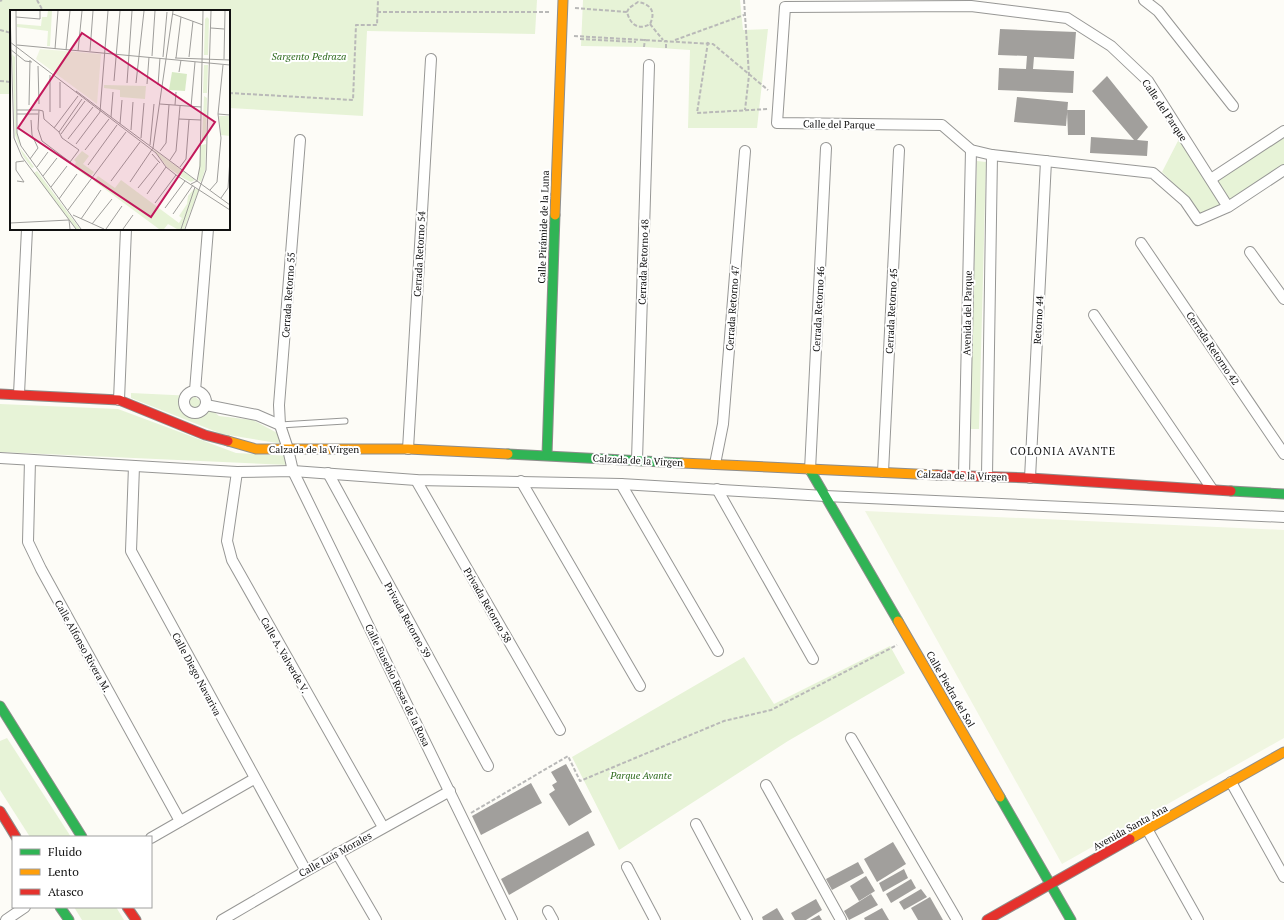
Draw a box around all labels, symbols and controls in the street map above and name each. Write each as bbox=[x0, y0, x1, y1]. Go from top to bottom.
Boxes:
inset map bbox=[10, 10, 230, 230]
park label: Sargento Pedraza bbox=[272, 50, 346, 63]
street label: Calle del Parque bbox=[1139, 77, 1190, 144]
street label: Calle del Parque bbox=[803, 117, 875, 132]
street label: Calle Pirámide de la Luna bbox=[535, 170, 552, 284]
street label: Cerrada Retorno 54 bbox=[411, 210, 428, 297]
street label: Cerrada Retorno 48 bbox=[636, 219, 651, 305]
street label: Cerrada Retorno 55 bbox=[279, 252, 298, 338]
street label: Cerrada Retorno 47 bbox=[723, 265, 742, 351]
street label: Cerrada Retorno 46 bbox=[810, 265, 827, 352]
street label: Cerrada Retorno 45 bbox=[883, 268, 900, 354]
street label: Avenida del Parque bbox=[960, 270, 975, 356]
street label: Retorno 44 bbox=[1031, 295, 1046, 345]
street label: Cerrada Retorno 42 bbox=[1183, 309, 1242, 387]
street label: Calzada de la Virgen bbox=[269, 443, 359, 456]
district label: COLONIA AVANTE bbox=[1010, 444, 1116, 458]
street label: Calzada de la Virgen bbox=[592, 452, 684, 469]
street label: Calzada de la Virgen bbox=[916, 467, 1008, 484]
street label: Privada Retorno 38 bbox=[461, 565, 514, 645]
street label: Privada Retorno 39 bbox=[381, 580, 434, 660]
street label: Calle Alfonso Rivera M. bbox=[52, 598, 113, 695]
street label: Calle A. Valverde V. bbox=[258, 615, 312, 696]
street label: Calle Eusebio Rosas de la Rosa bbox=[362, 622, 433, 749]
street label: Calle Diego Navariva bbox=[169, 630, 224, 718]
street label: Calle Piedra del Sol bbox=[923, 649, 978, 730]
park label: Parque Avante bbox=[609, 769, 672, 782]
street label: Avenida Santa Ana bbox=[1091, 802, 1170, 853]
street label: Calle Luis Morales bbox=[296, 829, 374, 880]
legend bbox=[12, 836, 152, 908]
text: Fluido bbox=[48, 844, 82, 859]
text: Lento bbox=[48, 864, 79, 879]
text: Atasco bbox=[48, 884, 84, 899]

